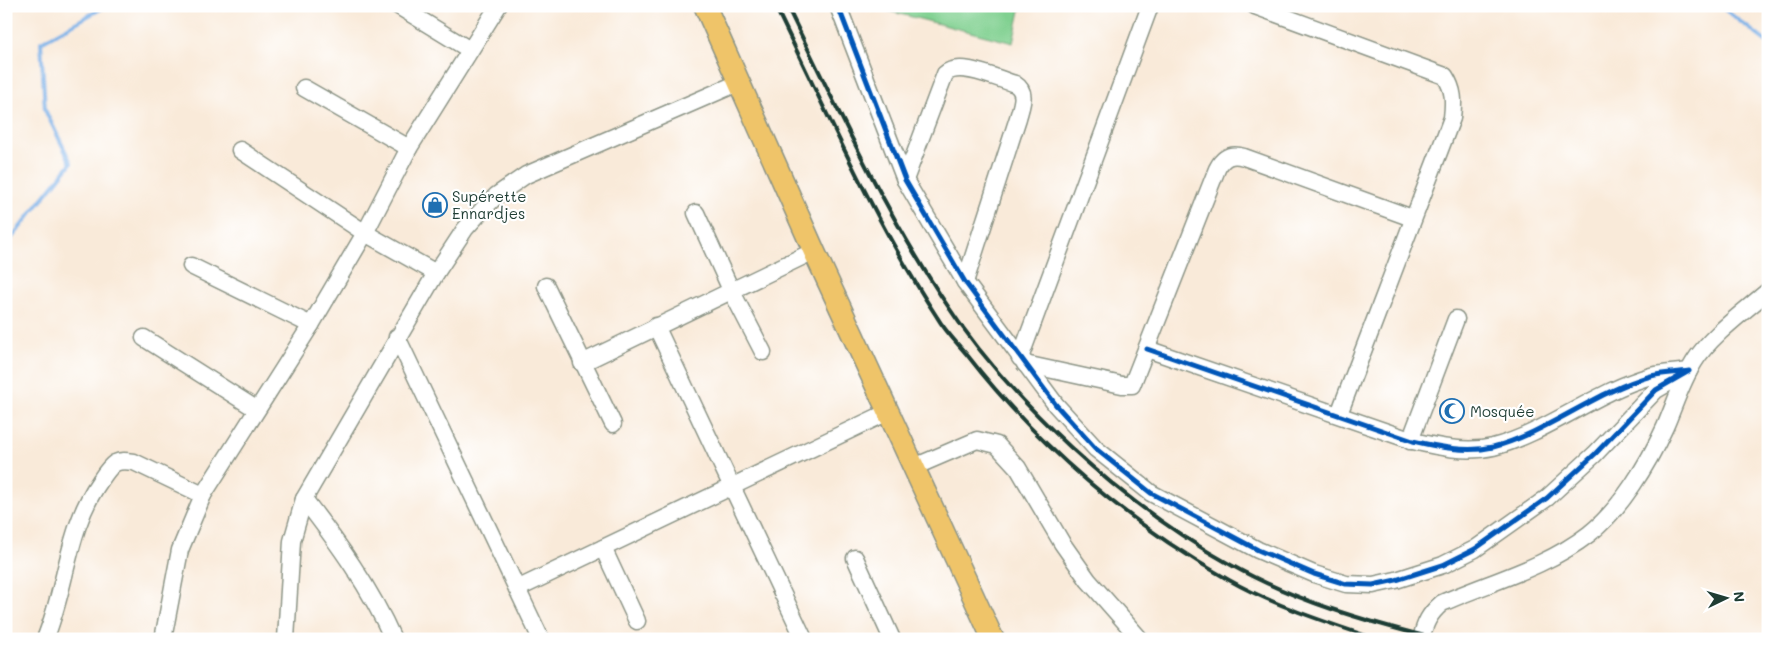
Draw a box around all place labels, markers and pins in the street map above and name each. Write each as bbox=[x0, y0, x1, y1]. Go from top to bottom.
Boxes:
place label: Supérette Ennardjes bbox=[452, 186, 527, 223]
shop icon: Supérette Ennardjes bbox=[422, 192, 448, 218]
mosque icon: Mosquée bbox=[1439, 398, 1465, 424]
place label: Mosquée bbox=[1470, 401, 1535, 421]

